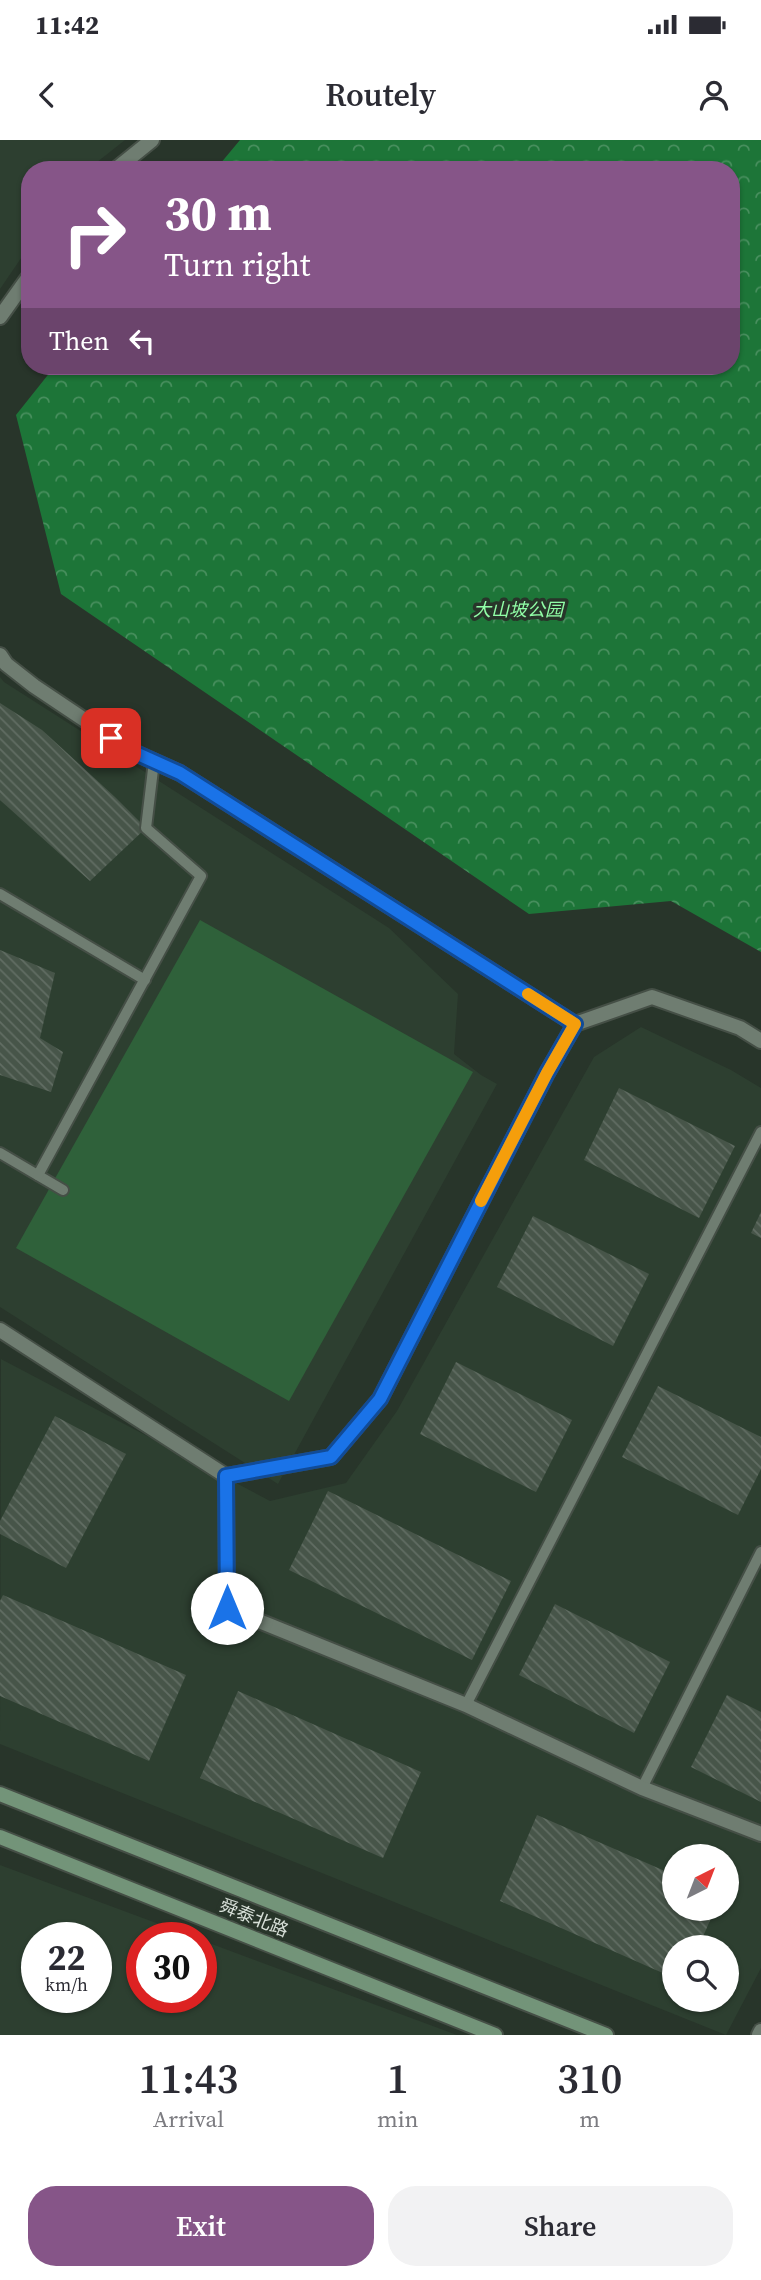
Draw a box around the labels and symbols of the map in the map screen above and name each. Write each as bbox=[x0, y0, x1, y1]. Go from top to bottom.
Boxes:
park label: 大山坡公园 bbox=[473, 597, 566, 622]
pin bbox=[81, 708, 141, 768]
position arrow bbox=[190, 1571, 264, 1645]
north arrow bbox=[662, 1844, 738, 1922]
street label: 舜泰北路 bbox=[216, 1892, 292, 1943]
speed limit sign: 30 bbox=[126, 1922, 217, 2013]

